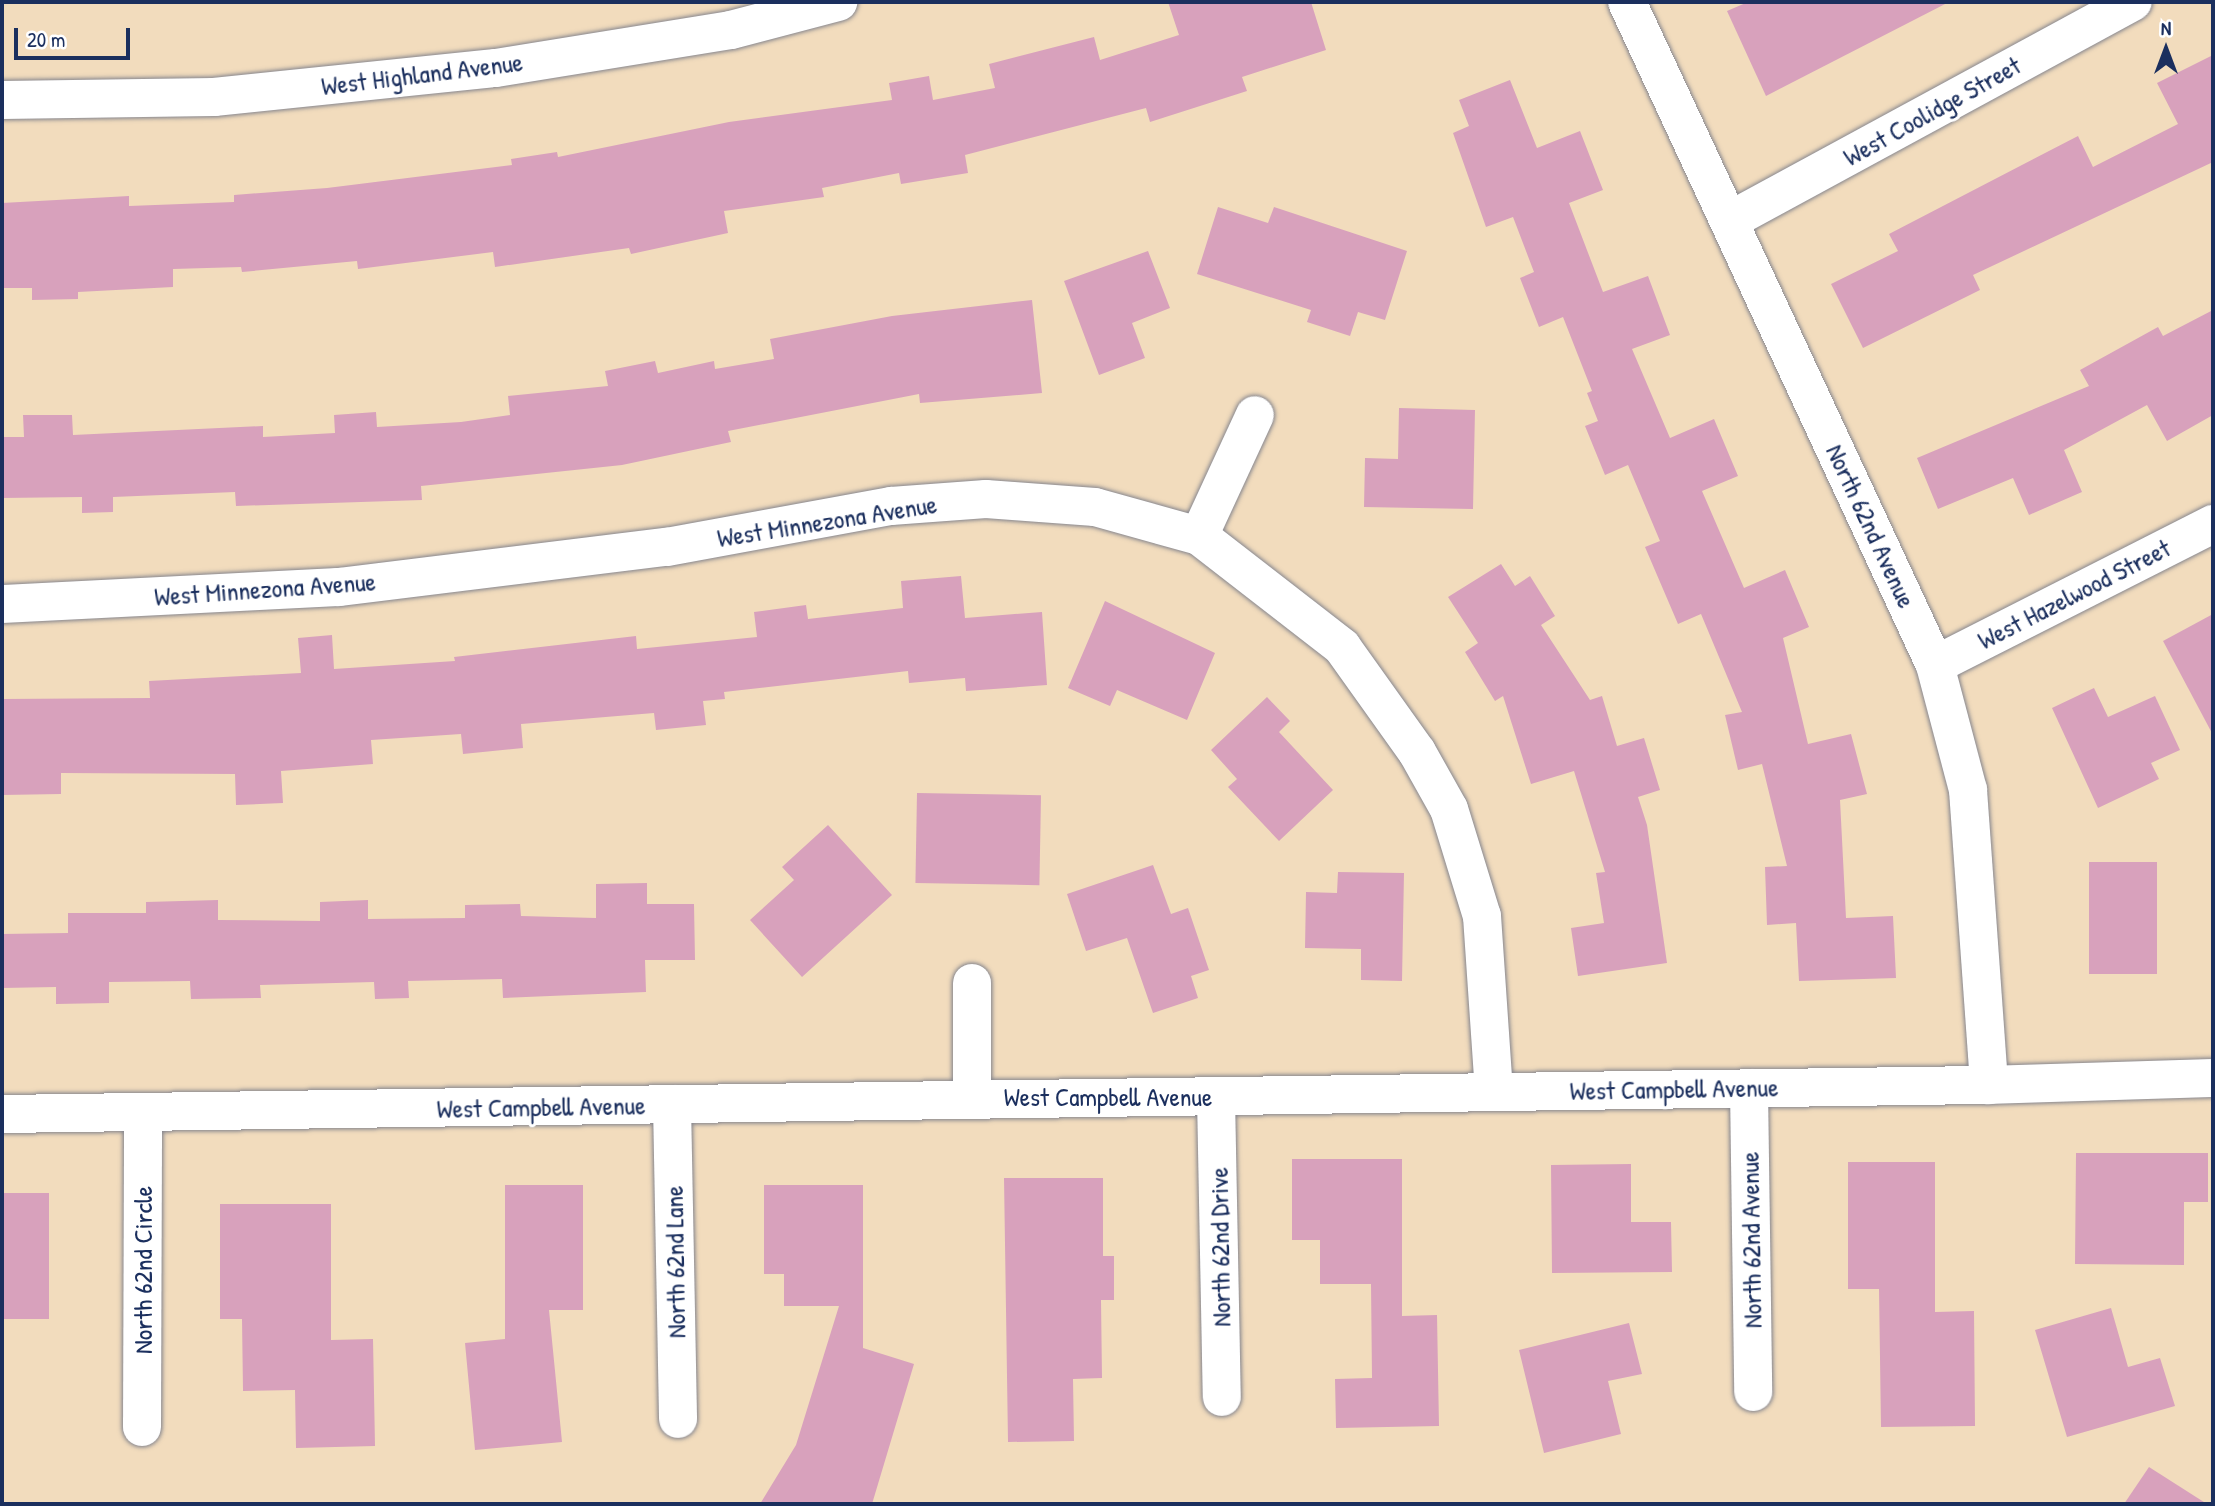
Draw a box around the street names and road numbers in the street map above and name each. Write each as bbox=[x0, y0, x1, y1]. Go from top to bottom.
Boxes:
street label: West Highland Avenue bbox=[320, 46, 524, 102]
street label: West Coolidge Street bbox=[1838, 49, 2026, 173]
street label: North 62nd Avenue bbox=[1820, 439, 1922, 613]
street label: West Minnezona Avenue bbox=[715, 488, 939, 554]
street label: West Hazelwood Street bbox=[1973, 532, 2175, 656]
street label: West Minnezona Avenue bbox=[153, 566, 377, 612]
street label: West Campbell Avenue bbox=[1569, 1072, 1779, 1106]
street label: West Campbell Avenue bbox=[1004, 1081, 1212, 1113]
street label: West Campbell Avenue bbox=[436, 1090, 646, 1124]
street label: North 62nd Avenue bbox=[1734, 1151, 1768, 1329]
street label: North 62nd Drive bbox=[1203, 1167, 1237, 1327]
street label: North 62nd Lane bbox=[658, 1185, 692, 1339]
street label: North 62nd Circle bbox=[127, 1186, 159, 1354]

